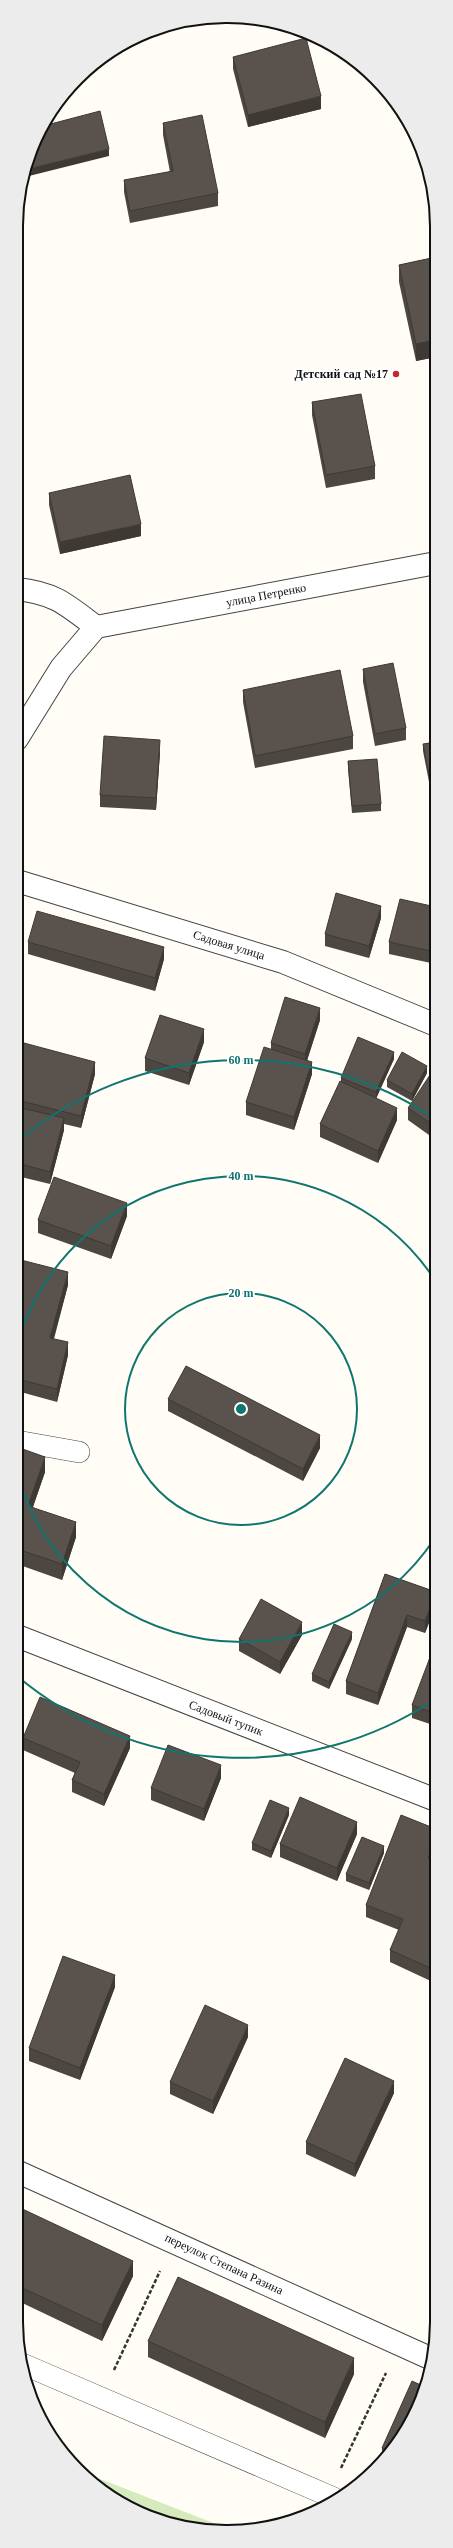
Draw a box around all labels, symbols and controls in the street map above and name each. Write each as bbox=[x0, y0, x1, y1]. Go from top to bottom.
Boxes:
place label: Детский сад №17 bbox=[295, 367, 388, 381]
marker: Детский сад №17 bbox=[391, 369, 401, 379]
street label: улица Петренко bbox=[225, 580, 307, 610]
street label: Садовая улица bbox=[191, 927, 267, 963]
text: 60 m bbox=[229, 1053, 254, 1067]
text: 40 m bbox=[229, 1169, 254, 1183]
text: 20 m bbox=[229, 1286, 254, 1300]
centre of rings bbox=[234, 1402, 248, 1416]
street label: Садовый тупик bbox=[187, 1697, 265, 1739]
street label: переулок Степана Разина bbox=[163, 2230, 286, 2298]

